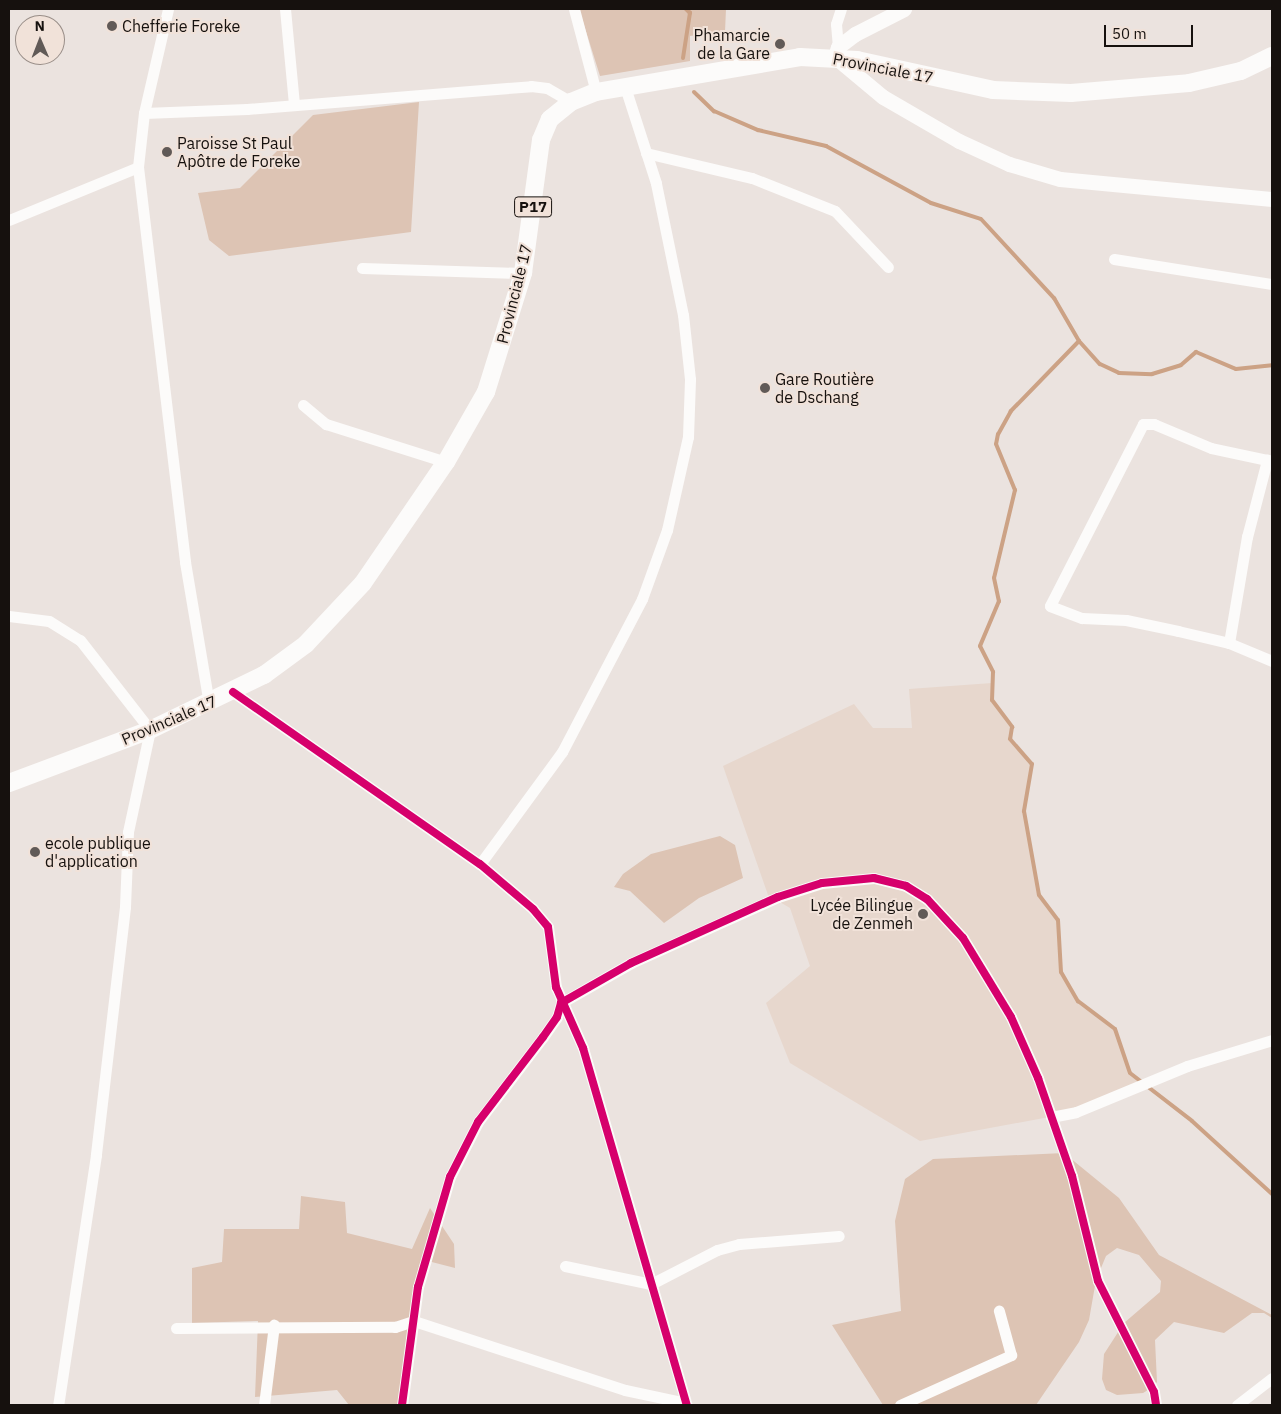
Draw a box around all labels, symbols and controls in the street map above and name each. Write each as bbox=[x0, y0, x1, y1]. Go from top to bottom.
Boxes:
north arrow bbox=[15, 15, 65, 65]
scale bar bbox=[1106, 15, 1195, 47]
place label: Chefferie Foreke bbox=[122, 16, 240, 36]
text: N bbox=[35, 17, 45, 35]
marker: Chefferie Foreke bbox=[106, 20, 118, 32]
text: 50 m bbox=[1112, 24, 1147, 43]
place label: Phamarcie de la Gare bbox=[694, 25, 770, 63]
marker: Phamarcie de la Gare bbox=[774, 38, 786, 50]
street label: Provinciale 17 bbox=[831, 49, 935, 87]
place label: Paroisse St Paul Apôtre de Foreke bbox=[177, 133, 300, 171]
marker: Paroisse St Paul Apôtre de Foreke bbox=[161, 146, 173, 158]
road number: P17 bbox=[513, 194, 553, 220]
street label: Provinciale 17 bbox=[492, 242, 536, 346]
place label: Gare Routière de Dschang bbox=[775, 369, 874, 407]
marker: Gare Routière de Dschang bbox=[759, 382, 771, 394]
street label: Provinciale 17 bbox=[118, 691, 220, 749]
place label: ecole publique d'application bbox=[45, 833, 151, 871]
marker: ecole publique d'application bbox=[29, 846, 41, 858]
place label: Lycée Bilingue de Zenmeh bbox=[810, 895, 913, 933]
marker: Lycée Bilingue de Zenmeh bbox=[917, 908, 929, 920]

